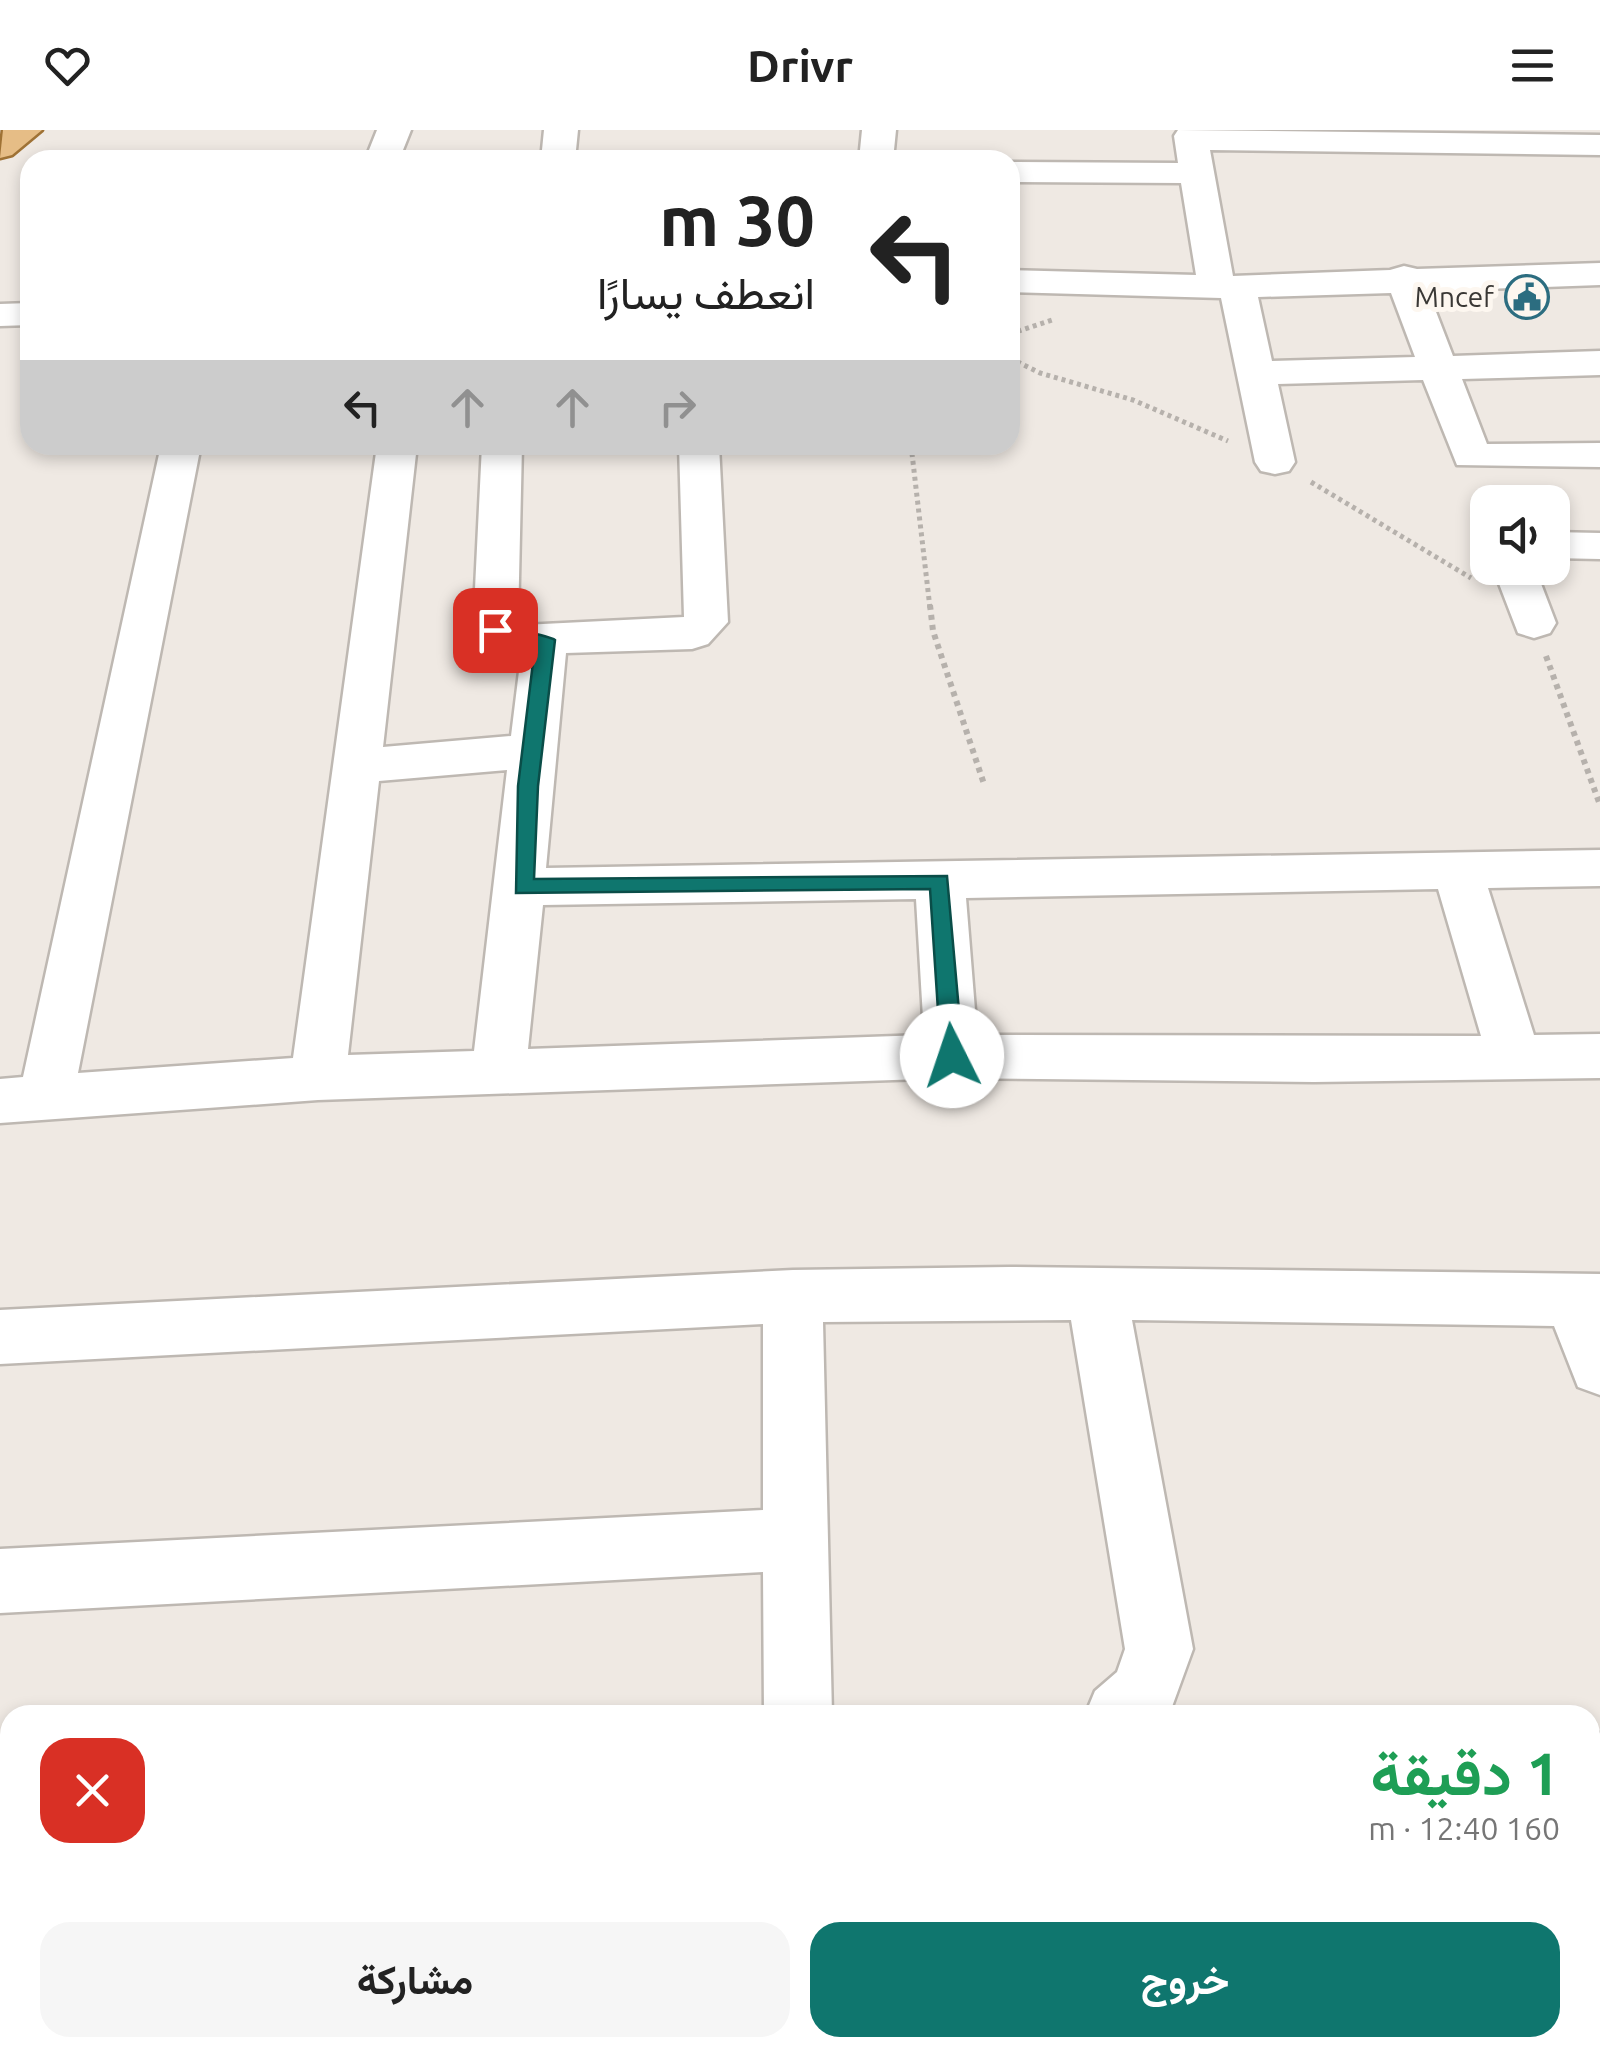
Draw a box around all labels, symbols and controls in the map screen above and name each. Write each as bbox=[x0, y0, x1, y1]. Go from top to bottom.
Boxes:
icon: heart bbox=[40, 38, 95, 93]
icon: menu bbox=[1505, 38, 1560, 93]
text: Drivr bbox=[747, 40, 853, 91]
text: 30 m bbox=[659, 181, 815, 259]
icon: left bbox=[850, 190, 980, 320]
text: انعطف يسارًا bbox=[597, 267, 815, 318]
public building icon: Mncef bbox=[1504, 274, 1550, 320]
place label: Mncef bbox=[1415, 281, 1494, 312]
icon: left bbox=[335, 380, 390, 435]
icon: ahead bbox=[440, 380, 495, 435]
icon: ahead bbox=[545, 380, 600, 435]
icon: right bbox=[650, 380, 705, 435]
map controls bbox=[1470, 485, 1570, 585]
button: sound bbox=[1470, 485, 1570, 585]
pin bbox=[453, 588, 538, 673]
icon: arrive bbox=[468, 603, 523, 658]
position arrow bbox=[900, 1004, 1004, 1108]
button: close bbox=[40, 1738, 145, 1843]
text: 1 دقيقة bbox=[1370, 1739, 1560, 1806]
text: 160 m · 12:40 bbox=[1368, 1810, 1560, 1846]
button: مشاركة bbox=[40, 1922, 790, 2037]
button: خروج bbox=[810, 1922, 1560, 2037]

